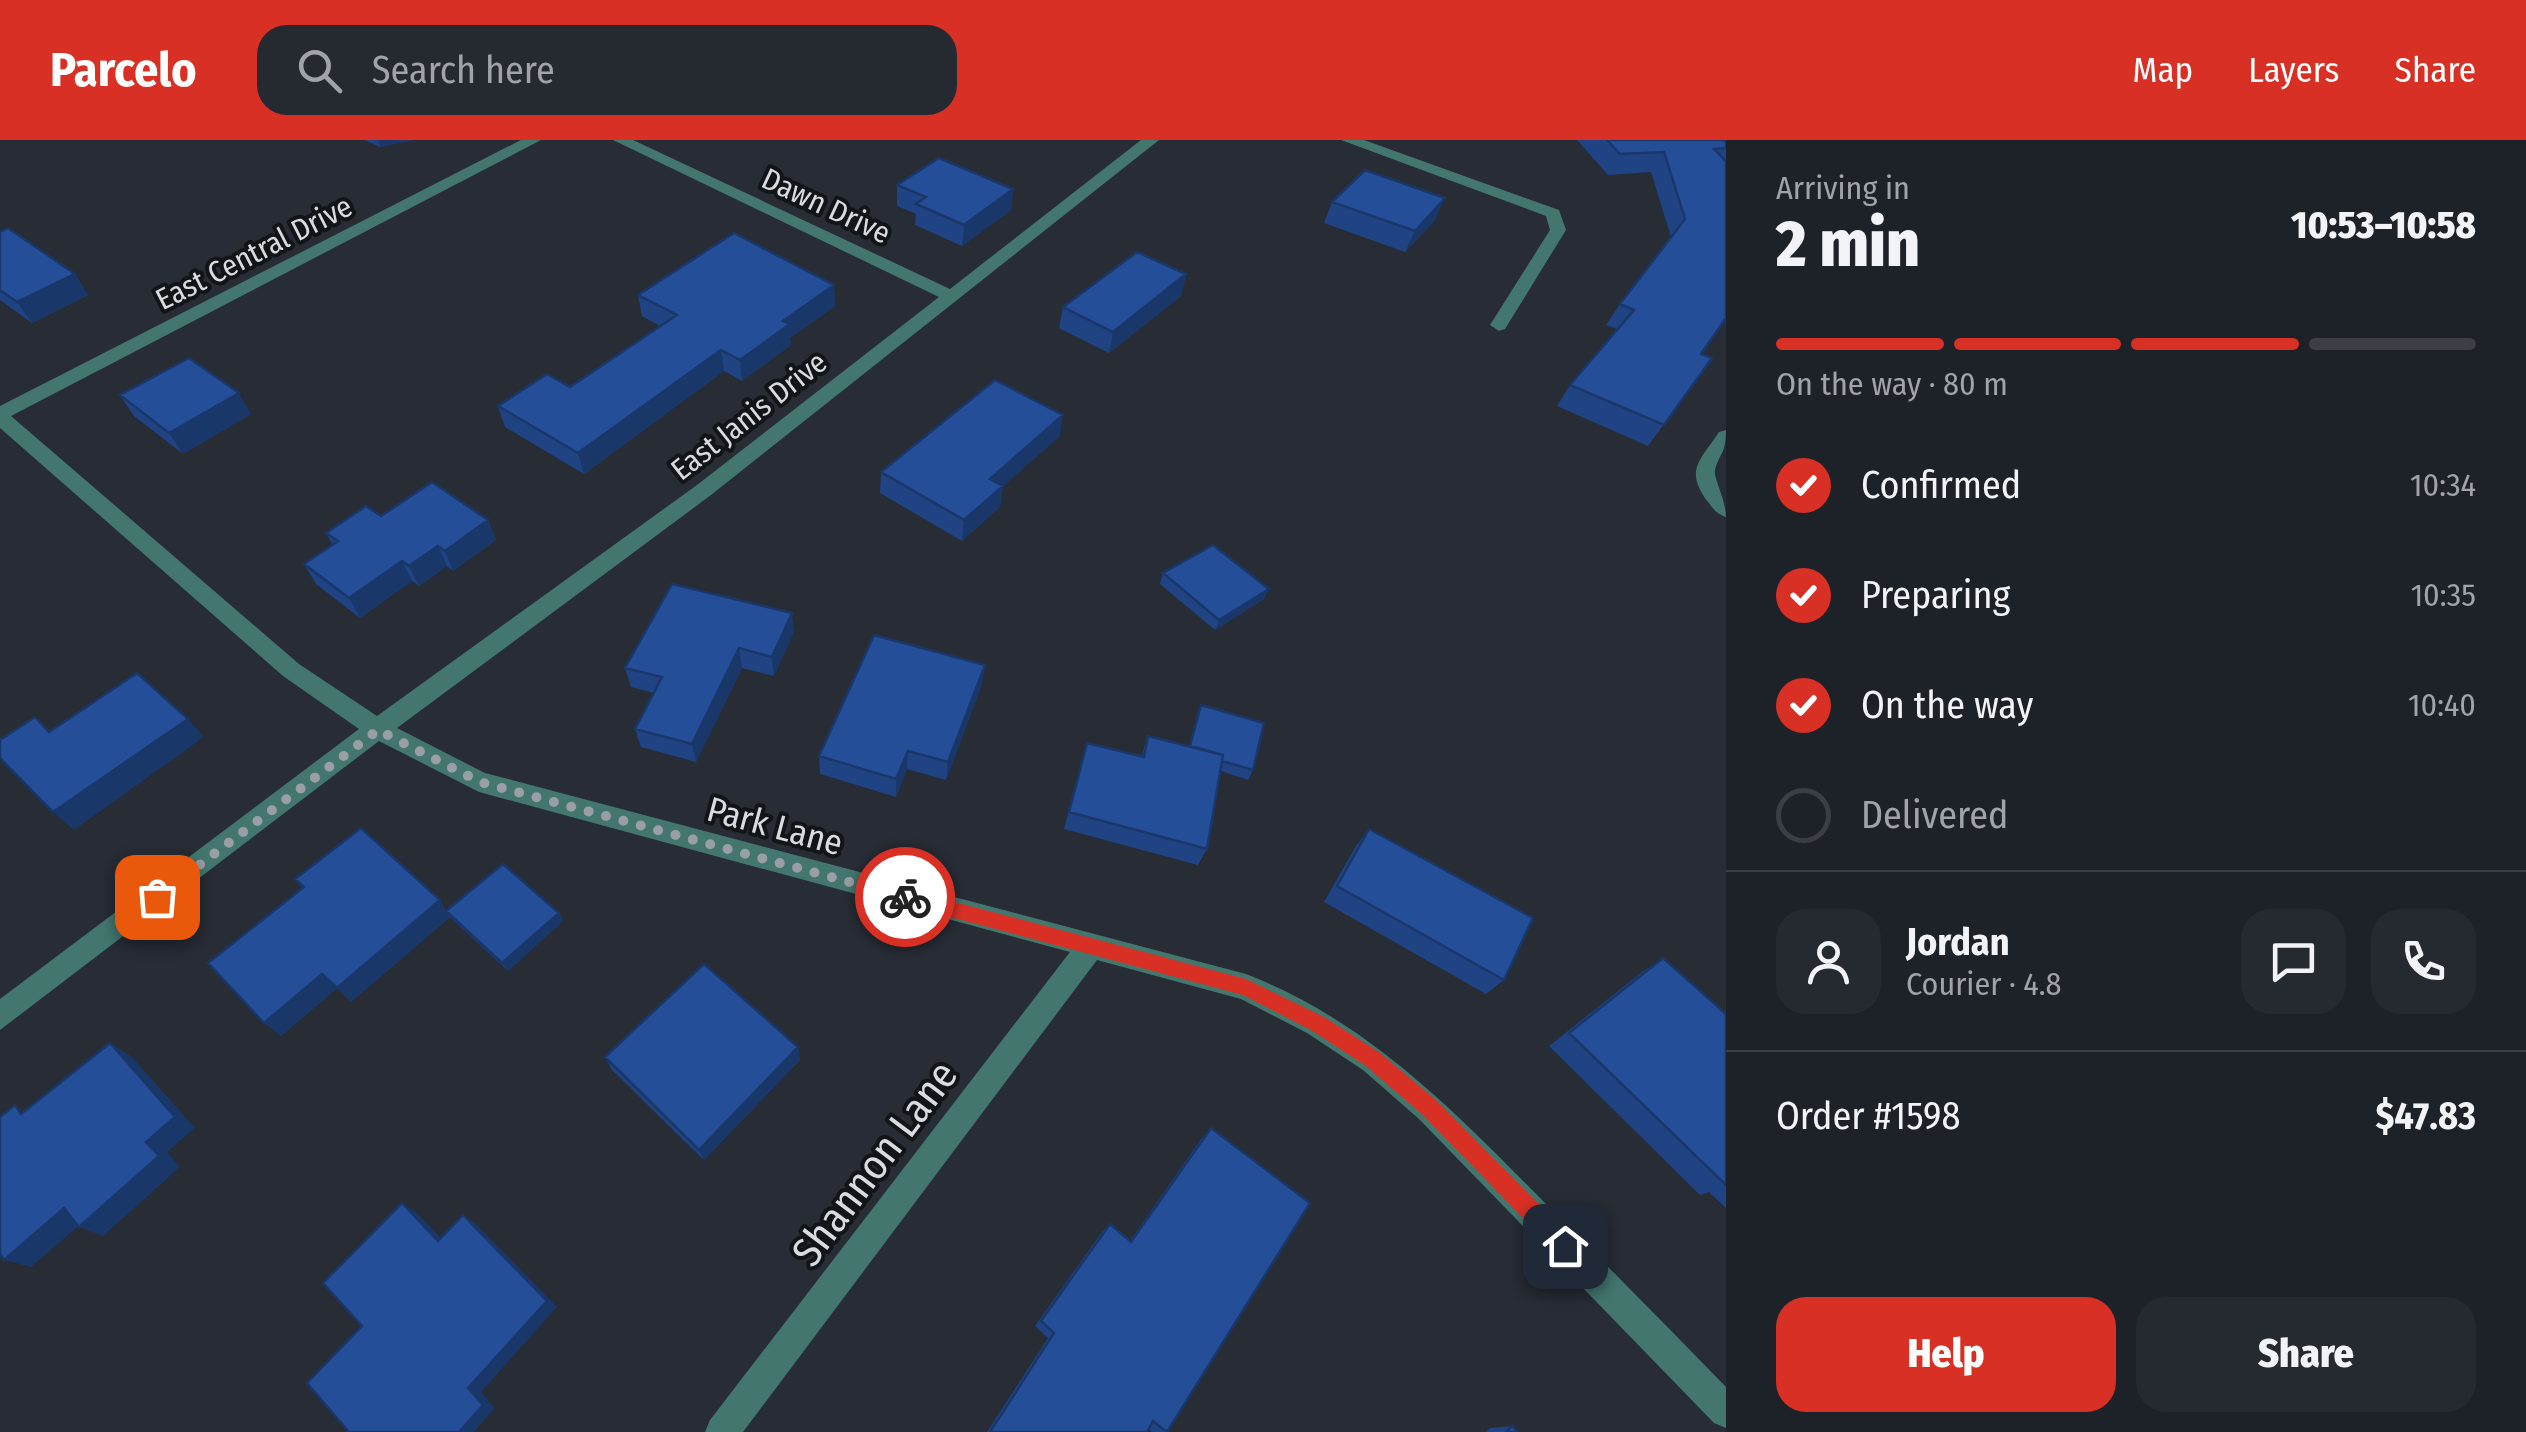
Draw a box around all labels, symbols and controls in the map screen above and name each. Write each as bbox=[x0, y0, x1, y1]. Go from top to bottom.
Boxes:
search box bbox=[257, 25, 957, 115]
text: Parcelo bbox=[50, 41, 197, 99]
icon: search bbox=[292, 43, 347, 98]
text: Search here bbox=[372, 47, 555, 93]
text: Map bbox=[2133, 49, 2193, 91]
text: Layers bbox=[2248, 49, 2340, 91]
text: Share bbox=[2395, 49, 2476, 91]
street label: Dawn Drive bbox=[756, 161, 896, 251]
text: Arriving in bbox=[1776, 169, 1910, 207]
street label: East Central Drive bbox=[150, 188, 358, 318]
text: 10:53–10:58 bbox=[2291, 202, 2476, 248]
text: 2 min bbox=[1776, 205, 1920, 283]
street label: East Janis Drive bbox=[664, 344, 834, 488]
text: On the way · 80 m bbox=[1776, 365, 2008, 403]
icon: check bbox=[1776, 458, 1831, 513]
text: Confirmed bbox=[1861, 462, 2021, 508]
text: 10:34 bbox=[2410, 466, 2476, 504]
icon: check bbox=[1776, 568, 1831, 623]
text: Preparing bbox=[1861, 572, 2010, 618]
text: 10:35 bbox=[2411, 576, 2476, 614]
icon: check bbox=[1776, 678, 1831, 733]
text: On the way bbox=[1861, 682, 2033, 728]
text: 10:40 bbox=[2408, 686, 2476, 724]
street label: Park Lane bbox=[703, 788, 847, 864]
text: Delivered bbox=[1861, 792, 2008, 838]
courier bbox=[855, 847, 955, 947]
pin bbox=[115, 855, 200, 940]
icon: bag bbox=[130, 870, 185, 925]
icon: bike bbox=[878, 870, 933, 925]
button: person bbox=[1776, 909, 1881, 1014]
button: chat bbox=[2241, 909, 2346, 1014]
button: phone bbox=[2371, 909, 2476, 1014]
text: Jordan bbox=[1906, 919, 2010, 965]
text: Courier · 4.8 bbox=[1906, 965, 2062, 1003]
street label: Shannon Lane bbox=[782, 1051, 968, 1276]
text: Order #1598 bbox=[1776, 1093, 1961, 1139]
text: $47.83 bbox=[2375, 1093, 2476, 1139]
pin bbox=[1523, 1204, 1608, 1289]
icon: home bbox=[1538, 1219, 1593, 1274]
button: Help bbox=[1776, 1297, 2116, 1412]
button: Share bbox=[2136, 1297, 2476, 1412]

